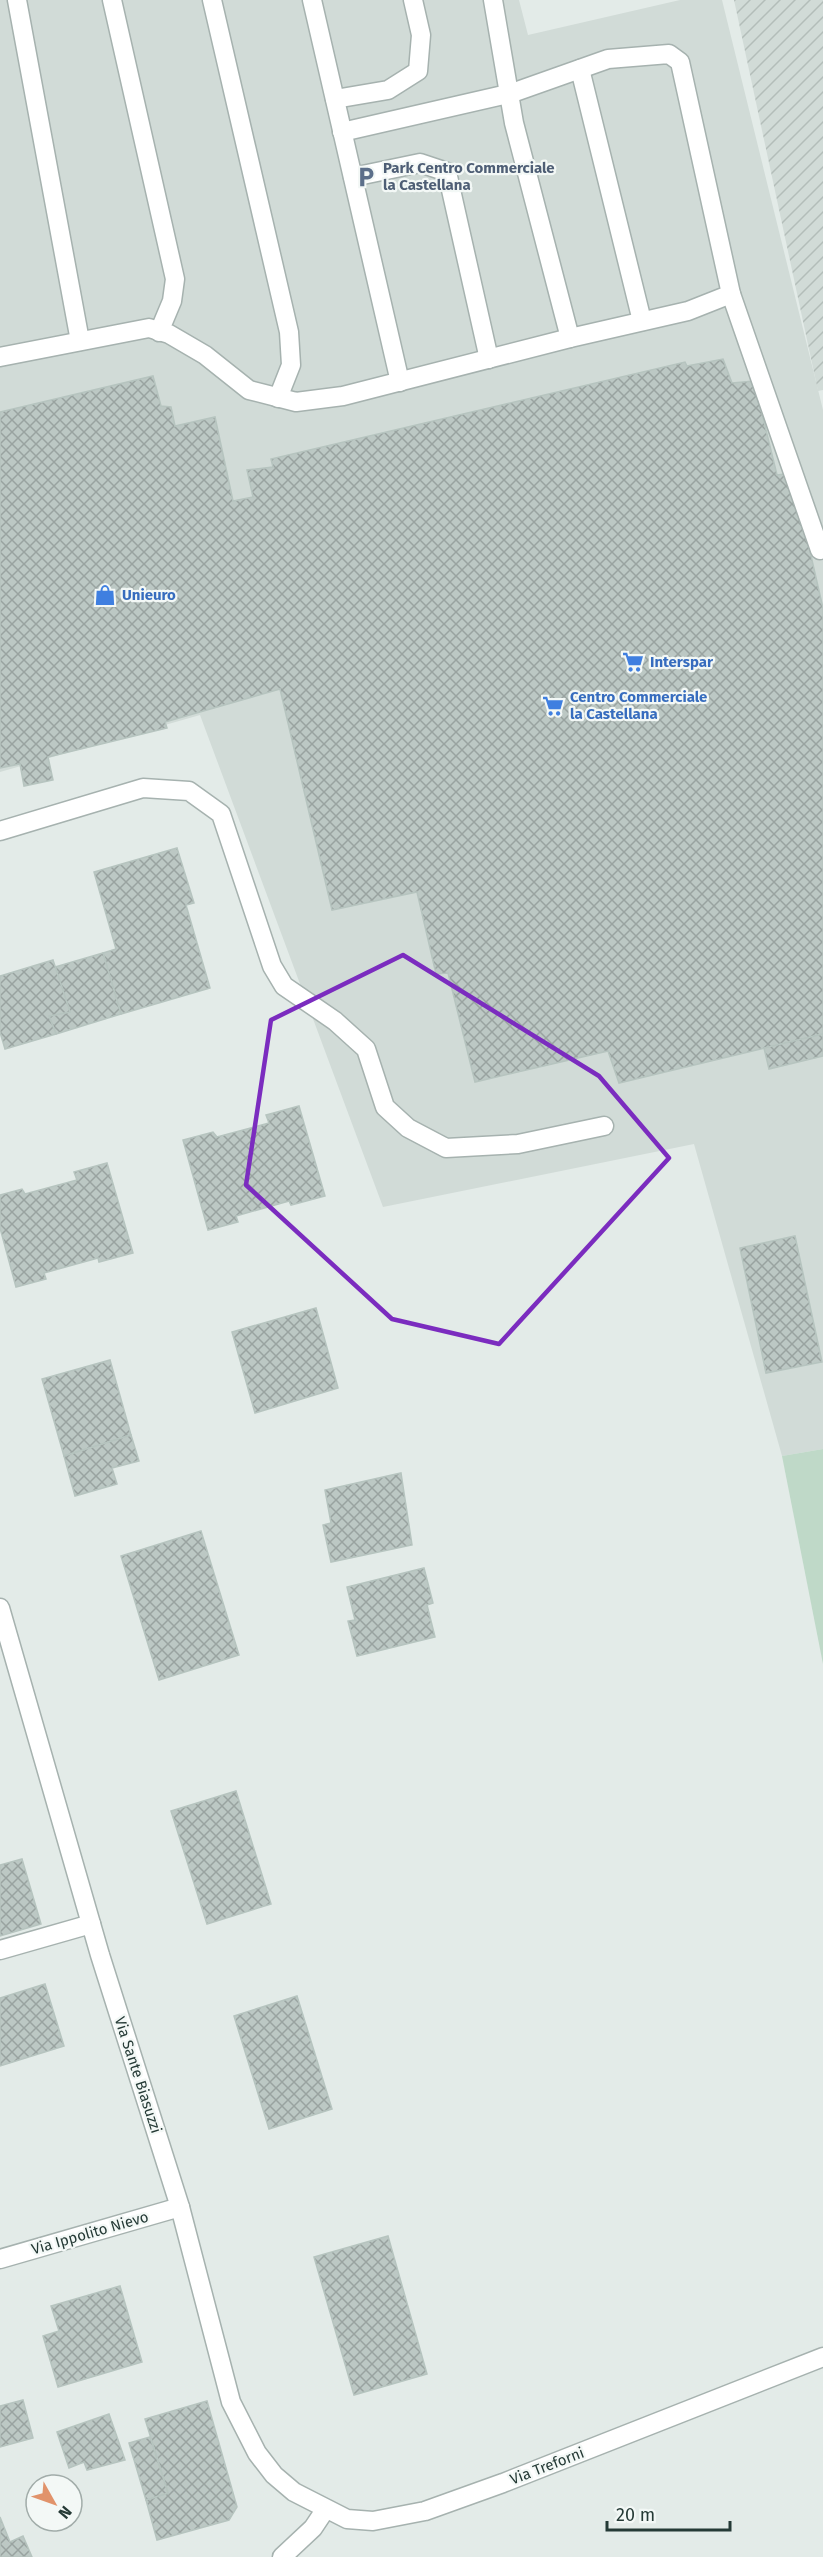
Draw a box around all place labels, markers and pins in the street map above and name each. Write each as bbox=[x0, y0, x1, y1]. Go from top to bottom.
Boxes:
place label: Park Centro Commerciale la Castellana bbox=[383, 159, 555, 194]
parking icon: Park Centro Commerciale la Castellana bbox=[354, 165, 378, 189]
shop icon: Unieuro bbox=[93, 583, 117, 607]
place label: Unieuro bbox=[122, 586, 176, 604]
supermarket icon: Interspar bbox=[621, 650, 645, 674]
place label: Interspar bbox=[650, 653, 714, 671]
place label: Centro Commerciale la Castellana bbox=[570, 688, 707, 723]
supermarket icon: Centro Commerciale la Castellana bbox=[541, 694, 565, 718]

